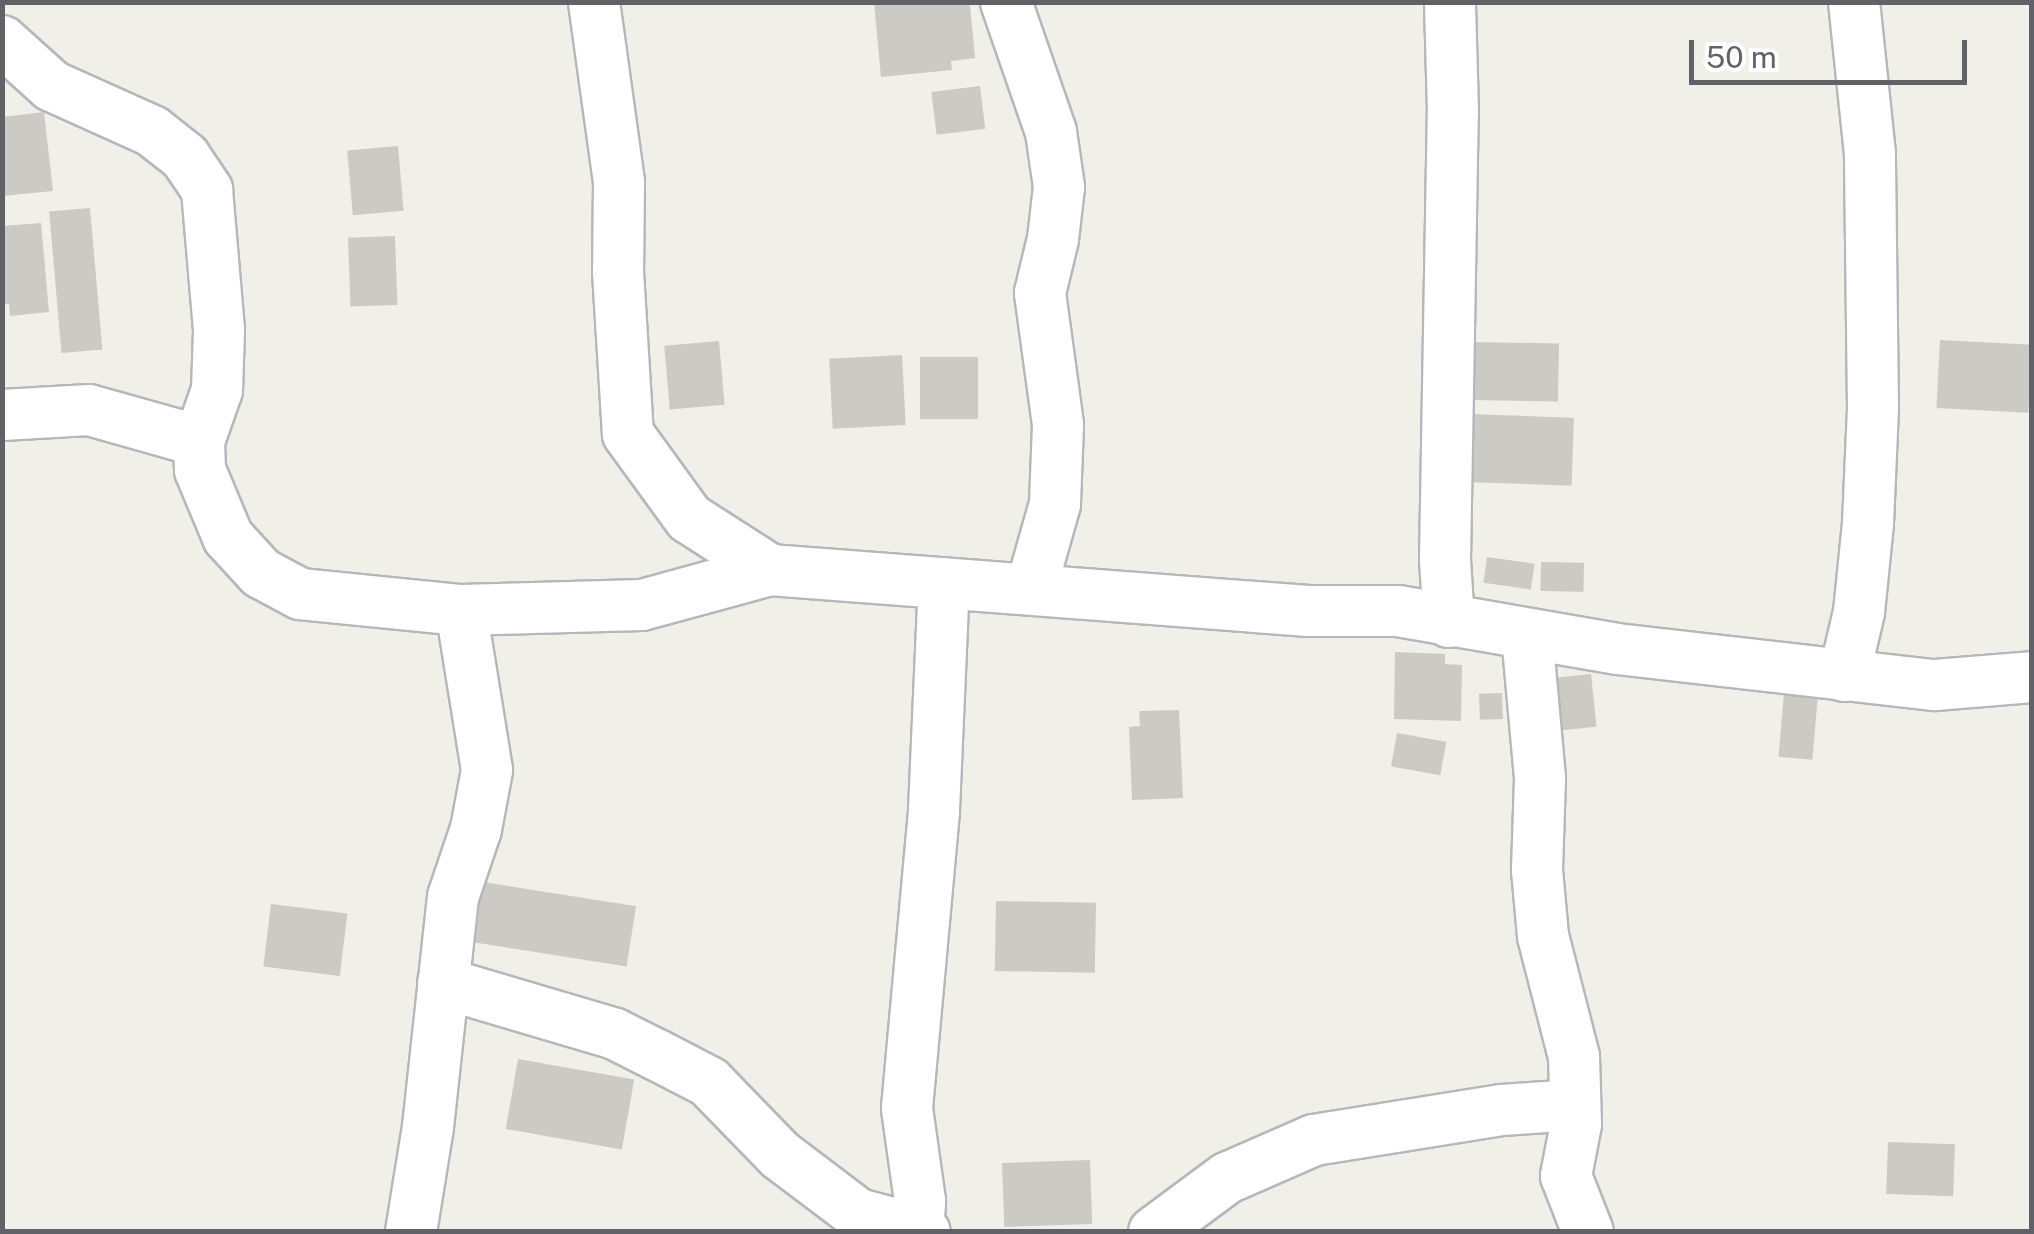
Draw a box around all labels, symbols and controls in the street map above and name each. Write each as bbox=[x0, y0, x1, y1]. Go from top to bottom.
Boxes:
scale bar bbox=[1694, 20, 1972, 82]
text: 50 m bbox=[1706, 39, 1777, 75]

